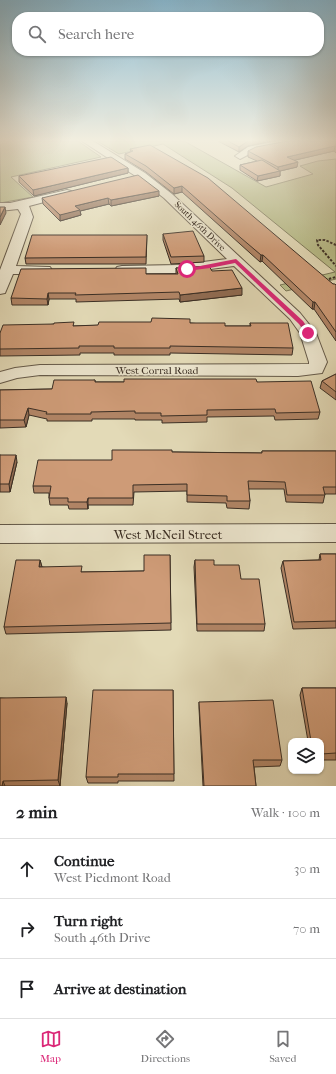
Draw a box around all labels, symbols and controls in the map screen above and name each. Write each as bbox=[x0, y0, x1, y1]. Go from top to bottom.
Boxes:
search box bbox=[12, 12, 324, 56]
icon: search bbox=[26, 23, 48, 45]
text: Search here bbox=[58, 25, 134, 43]
street label: South 46th Drive bbox=[173, 199, 228, 253]
route start bbox=[178, 260, 196, 278]
route end bbox=[299, 324, 317, 342]
street label: West Corral Road bbox=[114, 364, 200, 377]
street label: West McNeil Street bbox=[113, 527, 223, 542]
map controls bbox=[288, 738, 324, 774]
button: layers bbox=[288, 738, 324, 774]
text: 2 min bbox=[16, 802, 57, 822]
text: Walk · 100 m bbox=[251, 805, 320, 820]
text: Continue bbox=[54, 852, 114, 870]
icon: ahead bbox=[16, 858, 38, 880]
text: 30 m bbox=[294, 861, 320, 876]
text: West Piedmont Road bbox=[54, 870, 171, 885]
text: Turn right bbox=[54, 912, 123, 930]
icon: right bbox=[16, 918, 38, 940]
text: 70 m bbox=[293, 921, 320, 936]
text: South 46th Drive bbox=[54, 930, 150, 945]
icon: arrive bbox=[16, 978, 38, 1000]
text: Arrive at destination bbox=[54, 980, 186, 998]
tab: Map bbox=[40, 1028, 62, 1065]
tab: Directions bbox=[141, 1028, 190, 1065]
tab: Saved bbox=[269, 1028, 296, 1065]

